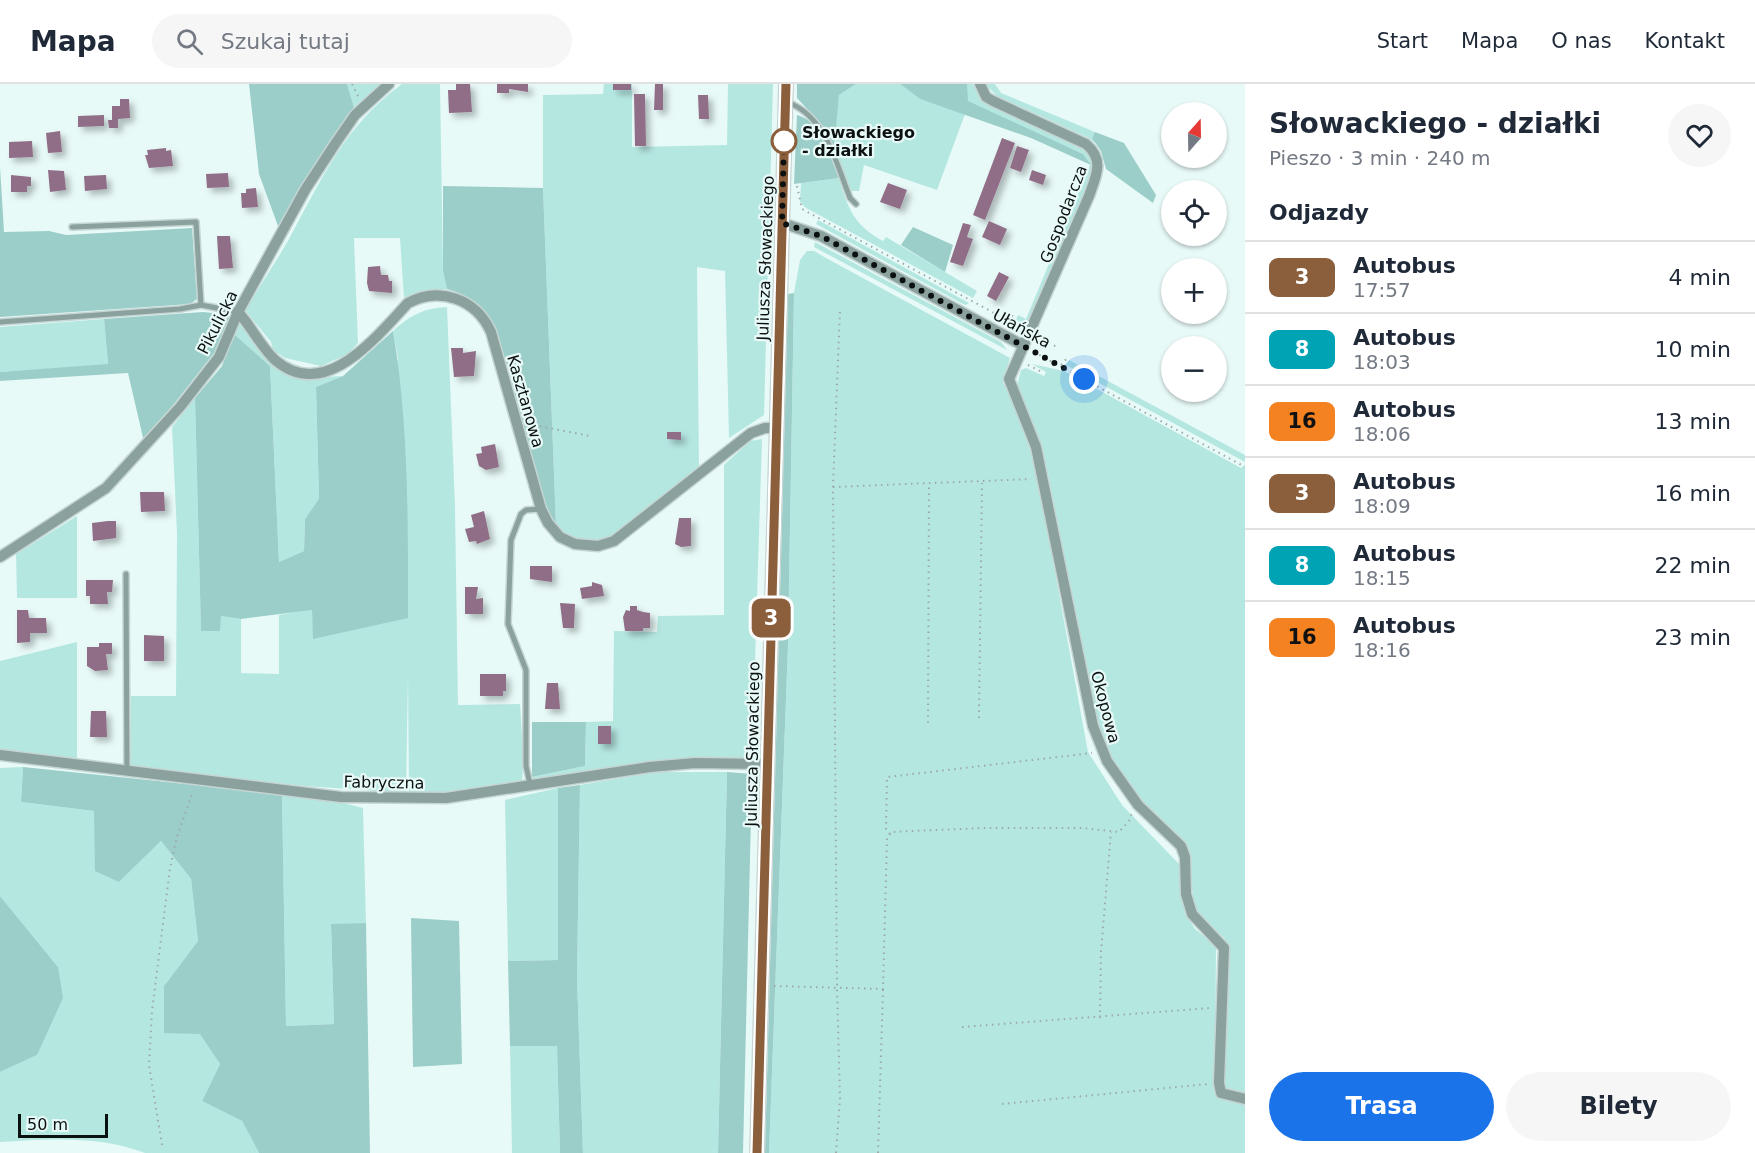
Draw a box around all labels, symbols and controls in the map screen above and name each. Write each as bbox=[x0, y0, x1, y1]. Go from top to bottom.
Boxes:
search box bbox=[152, 14, 572, 68]
text: Mapa bbox=[30, 25, 116, 58]
icon: search bbox=[173, 25, 206, 58]
text: Szukaj tutaj bbox=[221, 29, 350, 54]
text: Start bbox=[1377, 29, 1428, 53]
text: Mapa bbox=[1461, 29, 1518, 53]
text: O nas bbox=[1551, 29, 1612, 53]
text: Kontakt bbox=[1645, 29, 1725, 53]
north arrow bbox=[1161, 102, 1227, 168]
map controls bbox=[1161, 102, 1227, 402]
button: heart bbox=[1668, 104, 1731, 167]
text: Słowackiego - działki bbox=[1269, 107, 1601, 140]
place label: Słowackiego - działki bbox=[802, 123, 915, 160]
marker: Słowackiego - działki bbox=[771, 128, 797, 154]
text: Pieszo · 3 min · 240 m bbox=[1269, 146, 1491, 170]
street label: Gospodarcza bbox=[1036, 162, 1091, 266]
street label: Juliusza Słowackiego bbox=[753, 175, 778, 342]
button: locate bbox=[1161, 180, 1227, 246]
text: Odjazdy bbox=[1269, 200, 1369, 225]
text: Autobus bbox=[1353, 253, 1456, 278]
button: + bbox=[1161, 258, 1227, 324]
text: 3 bbox=[1295, 265, 1309, 289]
text: 4 min bbox=[1669, 265, 1731, 290]
text: 17:57 bbox=[1353, 278, 1411, 302]
street label: Pikulicka bbox=[193, 287, 242, 357]
street label: Ułańska bbox=[989, 305, 1054, 352]
text: Autobus bbox=[1353, 325, 1456, 350]
button: − bbox=[1161, 336, 1227, 402]
text: 8 bbox=[1295, 337, 1309, 361]
text: 10 min bbox=[1655, 337, 1731, 362]
text: 18:03 bbox=[1353, 350, 1411, 374]
street label: Kasztanowa bbox=[503, 353, 548, 450]
your location bbox=[1069, 364, 1099, 394]
text: Autobus bbox=[1353, 397, 1456, 422]
text: 16 bbox=[1287, 409, 1317, 433]
text: 13 min bbox=[1655, 409, 1731, 434]
text: 18:06 bbox=[1353, 422, 1411, 446]
text: Autobus bbox=[1353, 469, 1456, 494]
text: 3 bbox=[1295, 481, 1309, 505]
text: 16 min bbox=[1655, 481, 1731, 506]
text: 18:09 bbox=[1353, 494, 1411, 518]
text: Autobus bbox=[1353, 541, 1456, 566]
text: 8 bbox=[1295, 553, 1309, 577]
text: 22 min bbox=[1655, 553, 1731, 578]
text: 18:15 bbox=[1353, 566, 1411, 590]
line badge: 3 bbox=[752, 598, 790, 638]
text: 3 bbox=[764, 606, 778, 630]
text: Autobus bbox=[1353, 613, 1456, 638]
text: 16 bbox=[1287, 625, 1317, 649]
text: 23 min bbox=[1655, 625, 1731, 650]
text: 18:16 bbox=[1353, 638, 1411, 662]
street label: Juliusza Słowackiego bbox=[742, 661, 763, 828]
street label: Okopowa bbox=[1087, 669, 1124, 745]
street label: Fabryczna bbox=[343, 772, 425, 793]
button: Trasa bbox=[1269, 1072, 1494, 1141]
button: Bilety bbox=[1506, 1072, 1731, 1141]
scale bar bbox=[18, 1111, 108, 1138]
text: 50 m bbox=[27, 1115, 68, 1134]

